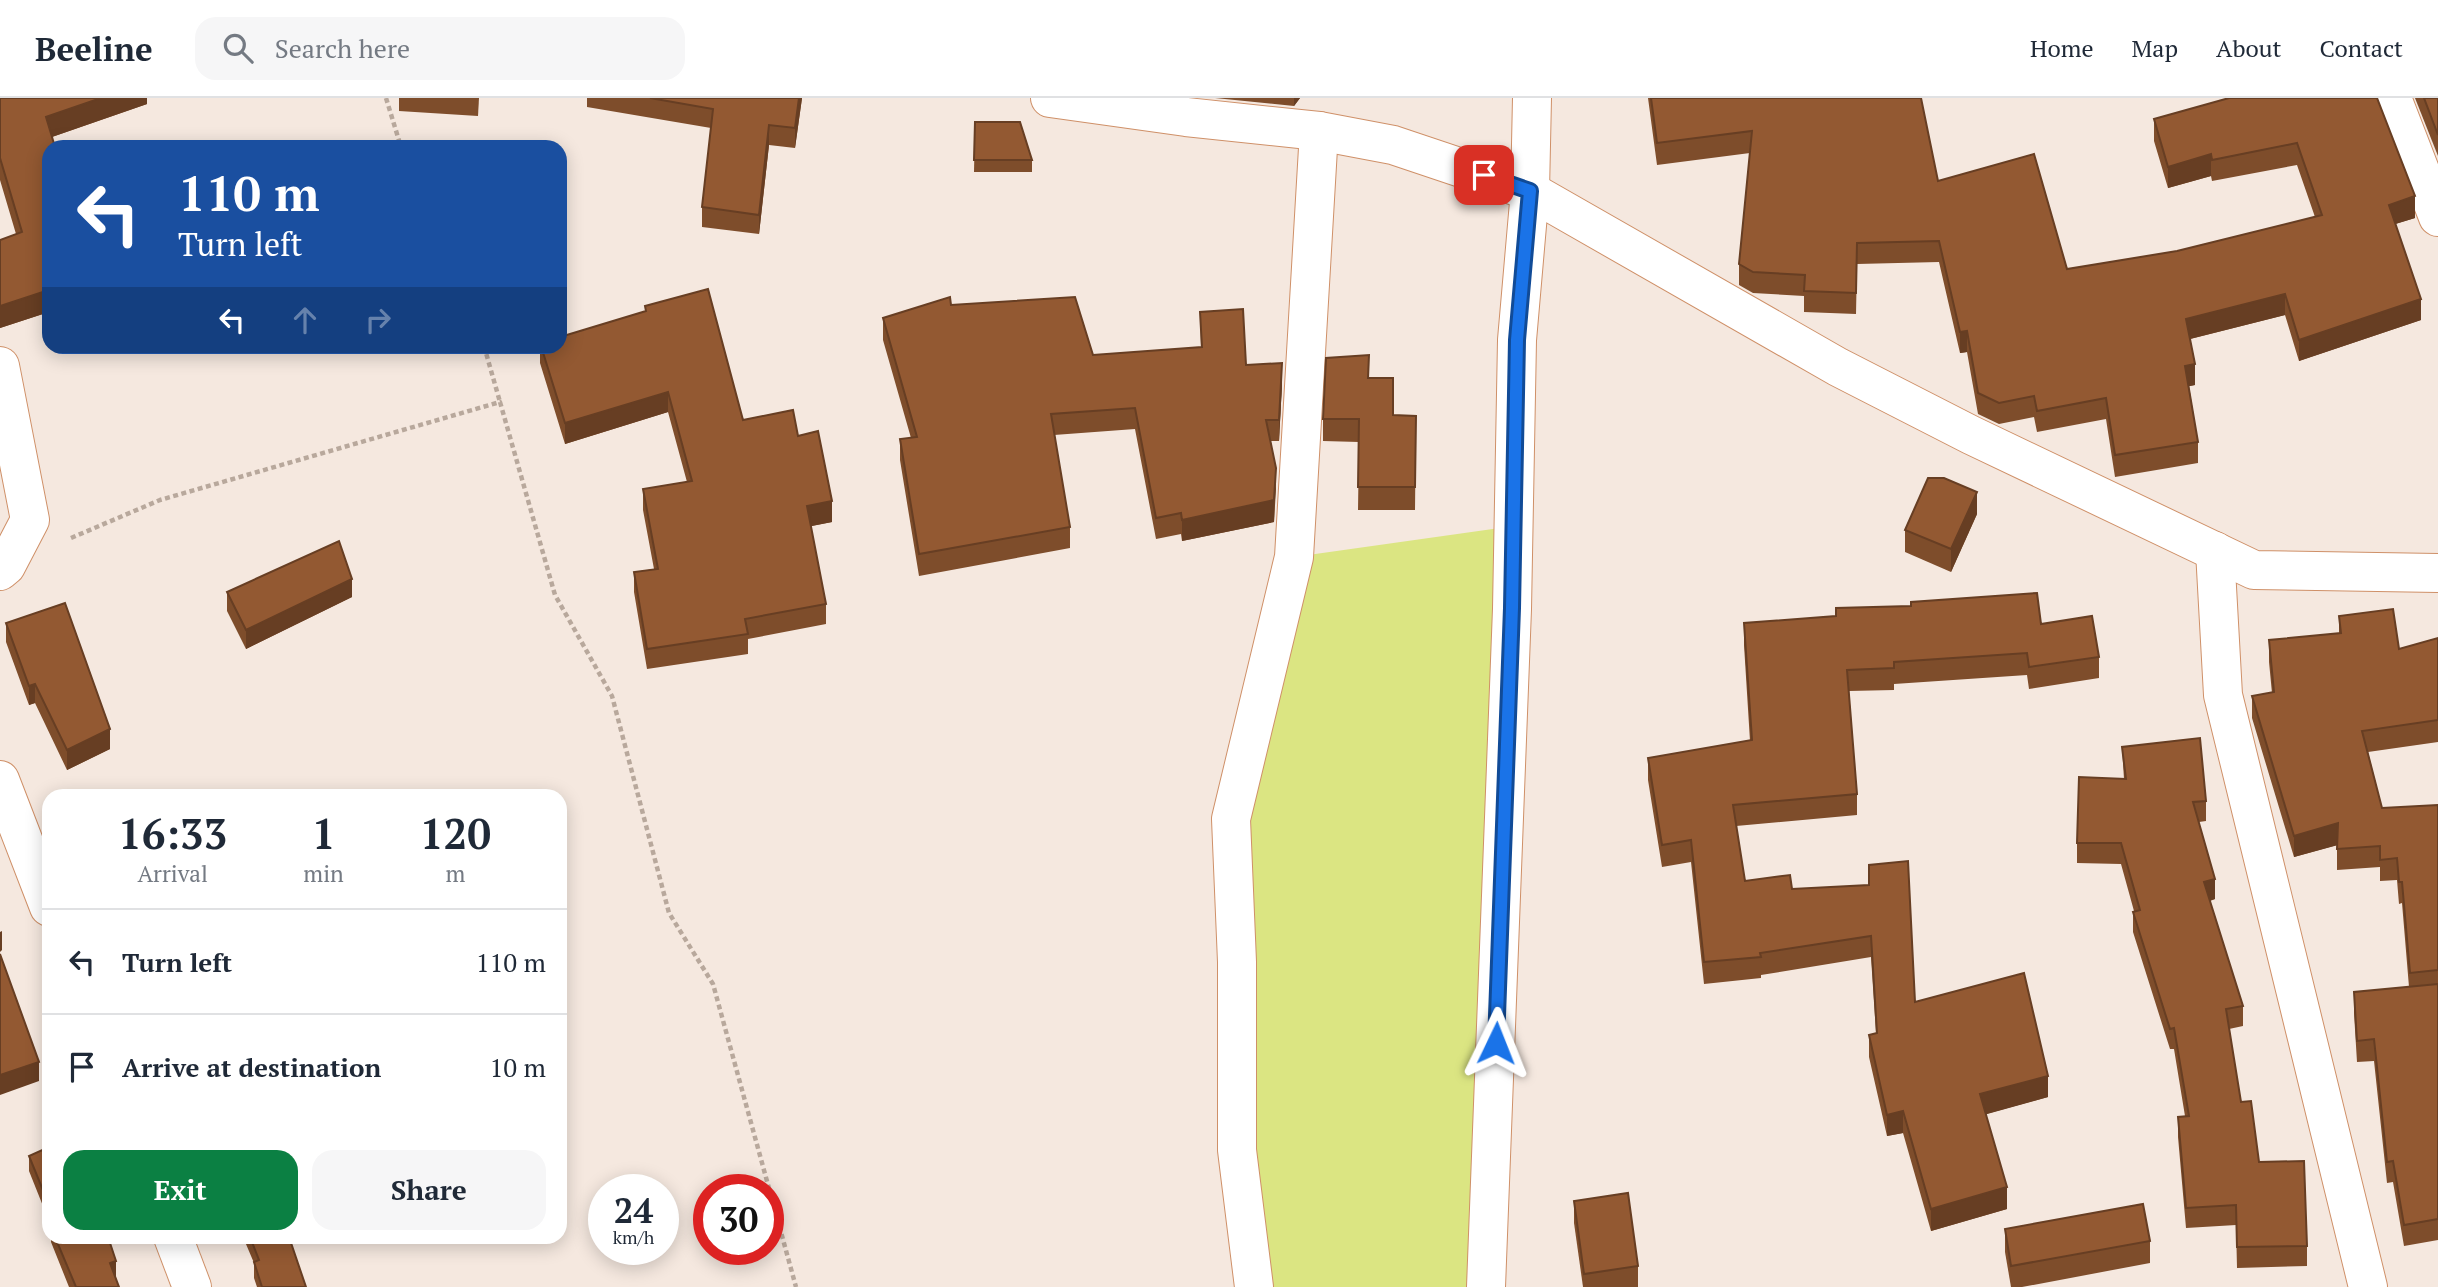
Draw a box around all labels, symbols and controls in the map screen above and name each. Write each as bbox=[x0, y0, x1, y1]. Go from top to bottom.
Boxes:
search box bbox=[195, 17, 685, 80]
text: Beeline bbox=[35, 27, 153, 70]
icon: search bbox=[219, 29, 257, 67]
text: Search here bbox=[275, 31, 410, 65]
text: Home bbox=[2030, 32, 2094, 64]
text: Map bbox=[2132, 32, 2178, 64]
text: About bbox=[2216, 32, 2282, 64]
text: Contact bbox=[2320, 32, 2403, 64]
pin bbox=[1454, 145, 1514, 205]
icon: arrive bbox=[1465, 156, 1503, 194]
text: 110 m bbox=[178, 160, 320, 225]
icon: left bbox=[63, 168, 154, 259]
text: Turn left bbox=[178, 223, 302, 265]
icon: left bbox=[213, 301, 251, 339]
icon: ahead bbox=[286, 301, 324, 339]
icon: right bbox=[359, 301, 397, 339]
text: 16:33 bbox=[118, 805, 227, 861]
text: 1 bbox=[312, 805, 335, 861]
text: 120 bbox=[420, 805, 491, 861]
text: Arrival bbox=[137, 858, 208, 889]
text: min bbox=[303, 858, 344, 889]
text: m bbox=[445, 858, 465, 889]
icon: left bbox=[63, 943, 101, 981]
text: Turn left bbox=[122, 945, 232, 979]
text: 110 m bbox=[476, 945, 546, 979]
position arrow bbox=[1459, 1006, 1533, 1080]
icon: arrive bbox=[63, 1048, 101, 1086]
text: Arrive at destination bbox=[122, 1050, 381, 1084]
text: 10 m bbox=[490, 1050, 546, 1084]
button: Exit bbox=[63, 1150, 298, 1230]
button: Share bbox=[312, 1150, 546, 1230]
speed limit sign: 30 bbox=[693, 1174, 784, 1265]
text: 24 bbox=[614, 1187, 653, 1233]
text: km/h bbox=[613, 1225, 654, 1249]

